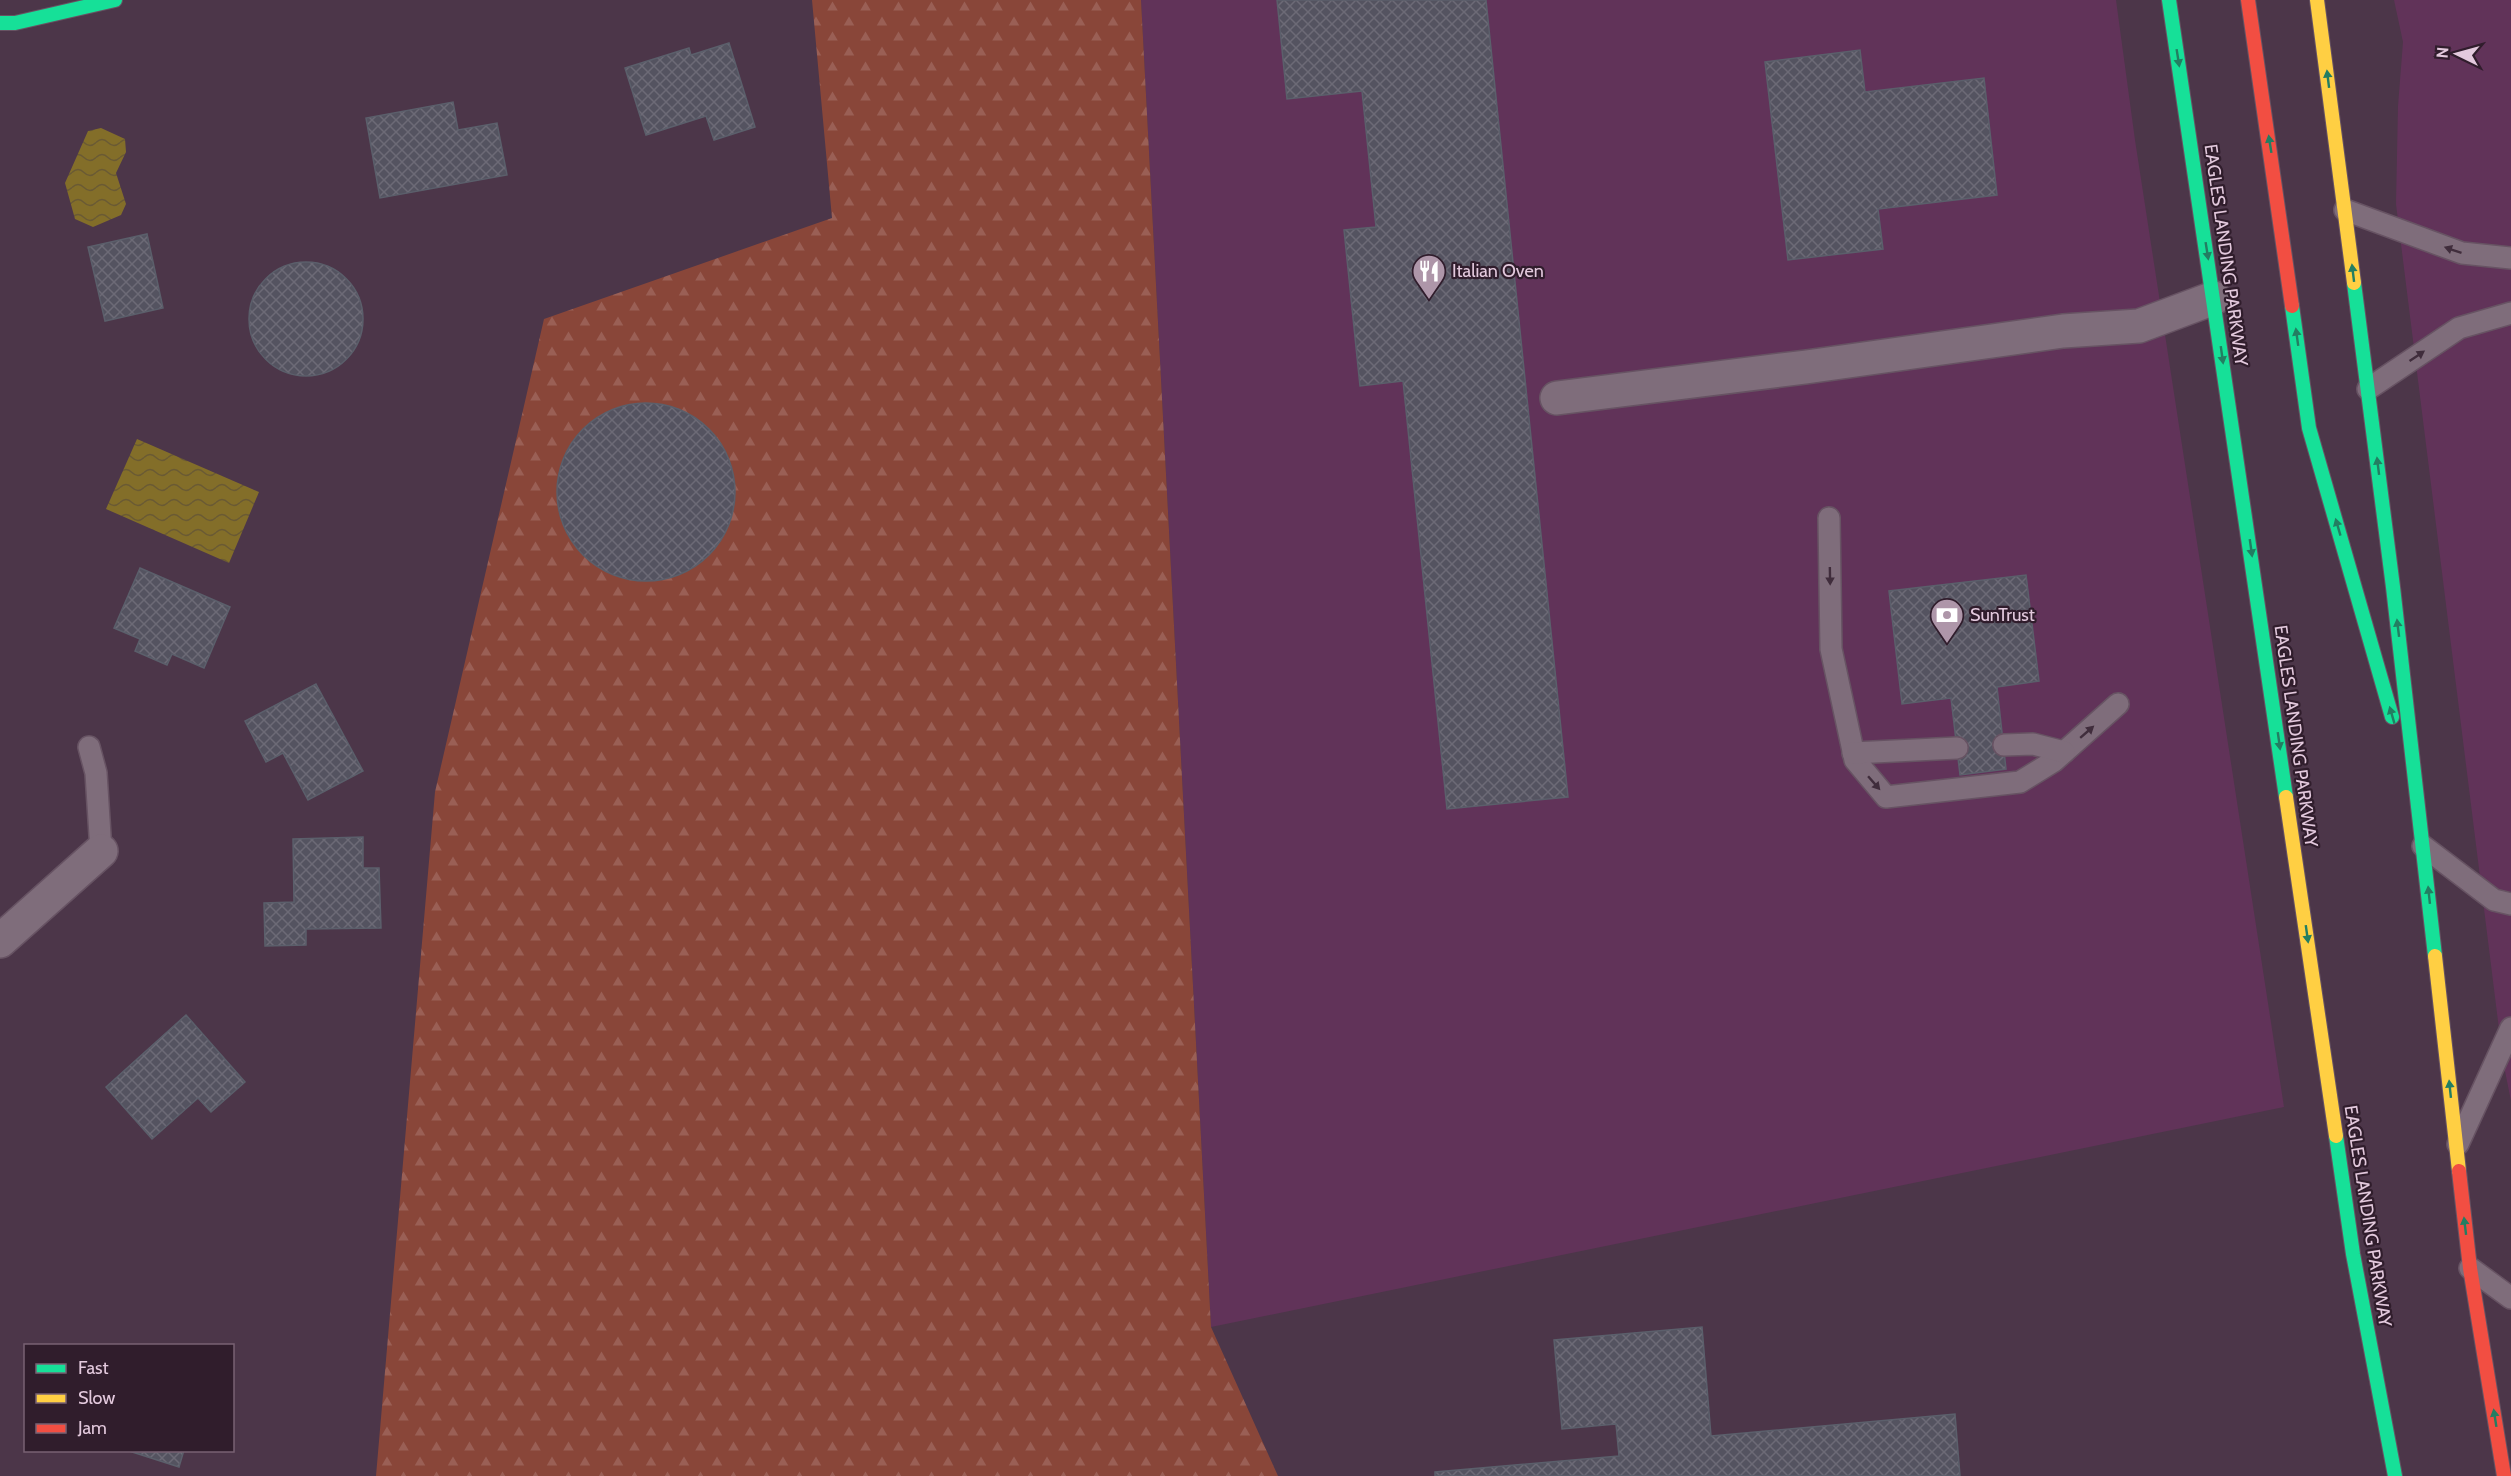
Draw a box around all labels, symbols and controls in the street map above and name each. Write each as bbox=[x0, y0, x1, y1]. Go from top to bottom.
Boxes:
north arrow bbox=[2427, 24, 2487, 84]
text: N bbox=[2433, 46, 2453, 59]
one-way arrow bbox=[2173, 48, 2182, 67]
one-way arrow bbox=[2323, 70, 2332, 89]
one-way arrow bbox=[2266, 134, 2275, 153]
street label: EAGLES LANDING PARKWAY bbox=[2200, 143, 2253, 368]
one-way arrow bbox=[2203, 241, 2212, 260]
one-way arrow bbox=[2444, 244, 2462, 254]
restaurant icon: Italian Oven bbox=[1411, 253, 1447, 300]
place label: Italian Oven bbox=[1452, 260, 1544, 282]
one-way arrow bbox=[2348, 263, 2358, 282]
one-way arrow bbox=[2292, 327, 2301, 346]
one-way arrow bbox=[2218, 346, 2227, 365]
one-way arrow bbox=[2409, 351, 2425, 362]
one-way arrow bbox=[2373, 456, 2383, 475]
one-way arrow bbox=[2333, 518, 2342, 536]
one-way arrow bbox=[2246, 539, 2255, 558]
one-way arrow bbox=[1825, 567, 1835, 586]
bank icon: SunTrust bbox=[1929, 597, 1965, 644]
place label: SunTrust bbox=[1970, 604, 2035, 626]
one-way arrow bbox=[2393, 618, 2403, 637]
street label: EAGLES LANDING PARKWAY bbox=[2270, 624, 2323, 849]
one-way arrow bbox=[2386, 705, 2396, 724]
one-way arrow bbox=[2079, 725, 2094, 739]
one-way arrow bbox=[2274, 732, 2283, 751]
one-way arrow bbox=[1867, 775, 1880, 790]
one-way arrow bbox=[2424, 885, 2434, 904]
one-way arrow bbox=[2302, 925, 2311, 944]
one-way arrow bbox=[2445, 1079, 2455, 1098]
street label: EAGLES LANDING PARKWAY bbox=[2340, 1104, 2397, 1329]
one-way arrow bbox=[2460, 1216, 2470, 1235]
legend bbox=[24, 1344, 234, 1452]
text: Fast bbox=[78, 1357, 109, 1379]
text: Slow bbox=[78, 1387, 115, 1409]
one-way arrow bbox=[2490, 1409, 2499, 1428]
text: Jam bbox=[77, 1417, 107, 1439]

